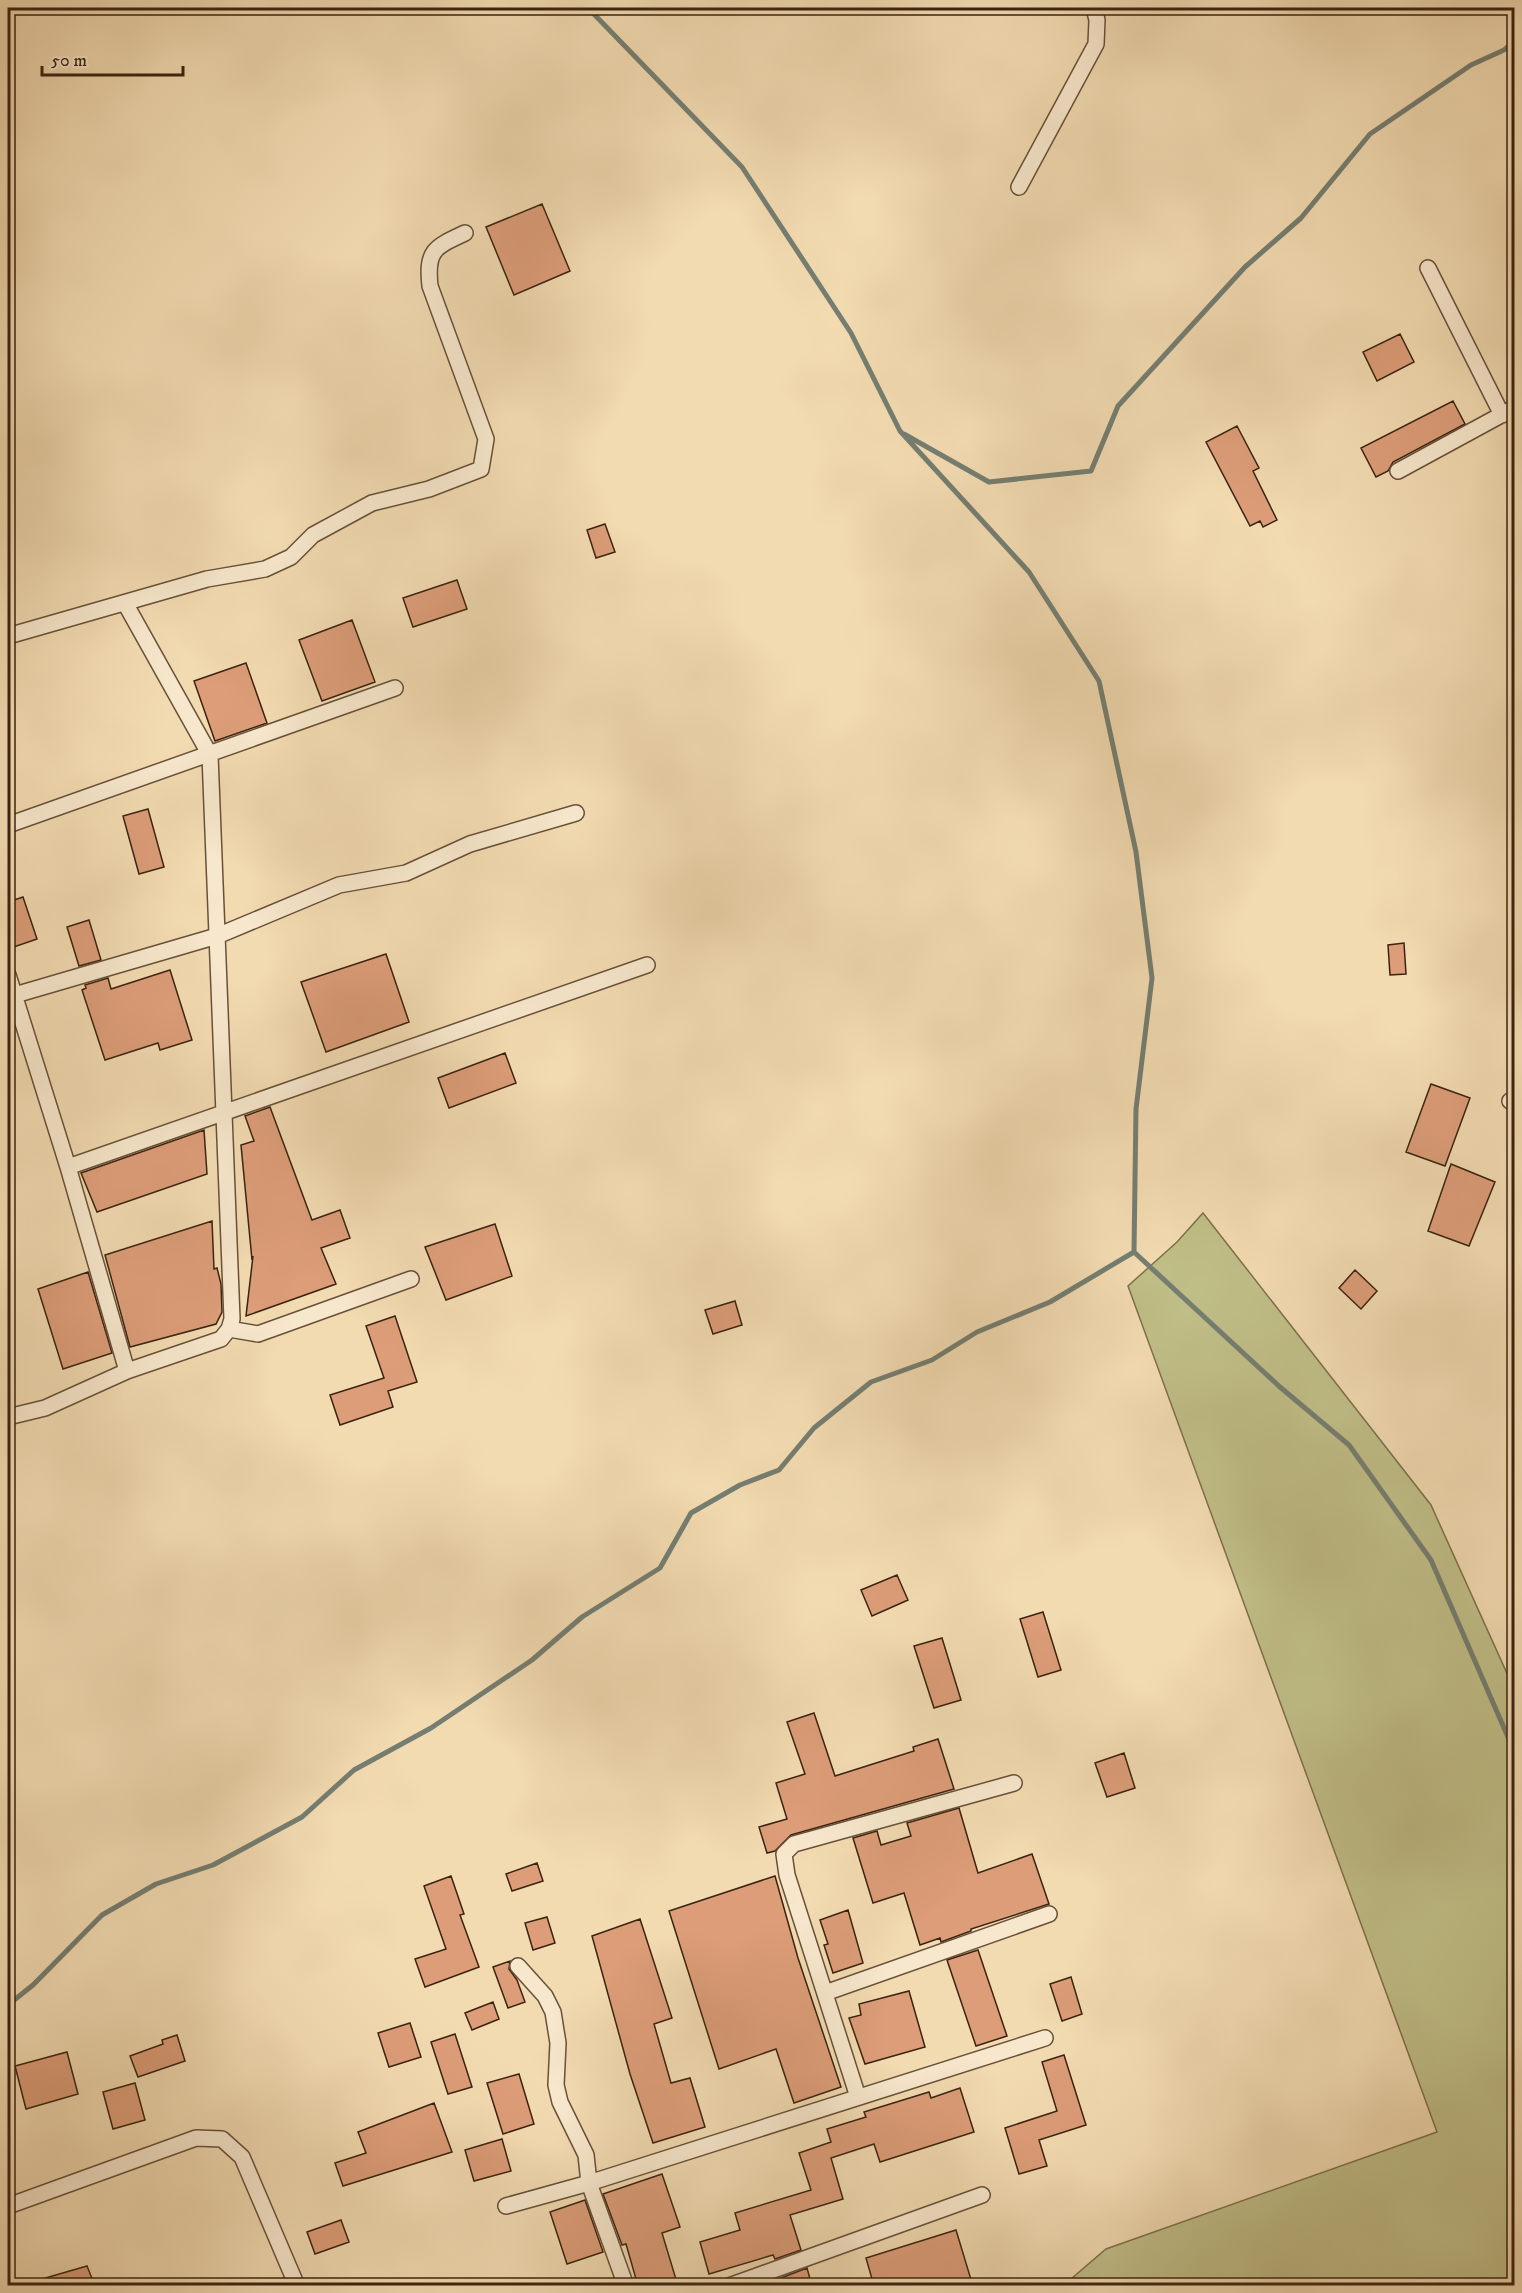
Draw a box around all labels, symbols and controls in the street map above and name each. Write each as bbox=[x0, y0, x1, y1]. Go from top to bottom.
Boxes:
scale bar bbox=[42, 39, 183, 77]
text: 50 m bbox=[51, 50, 87, 72]

